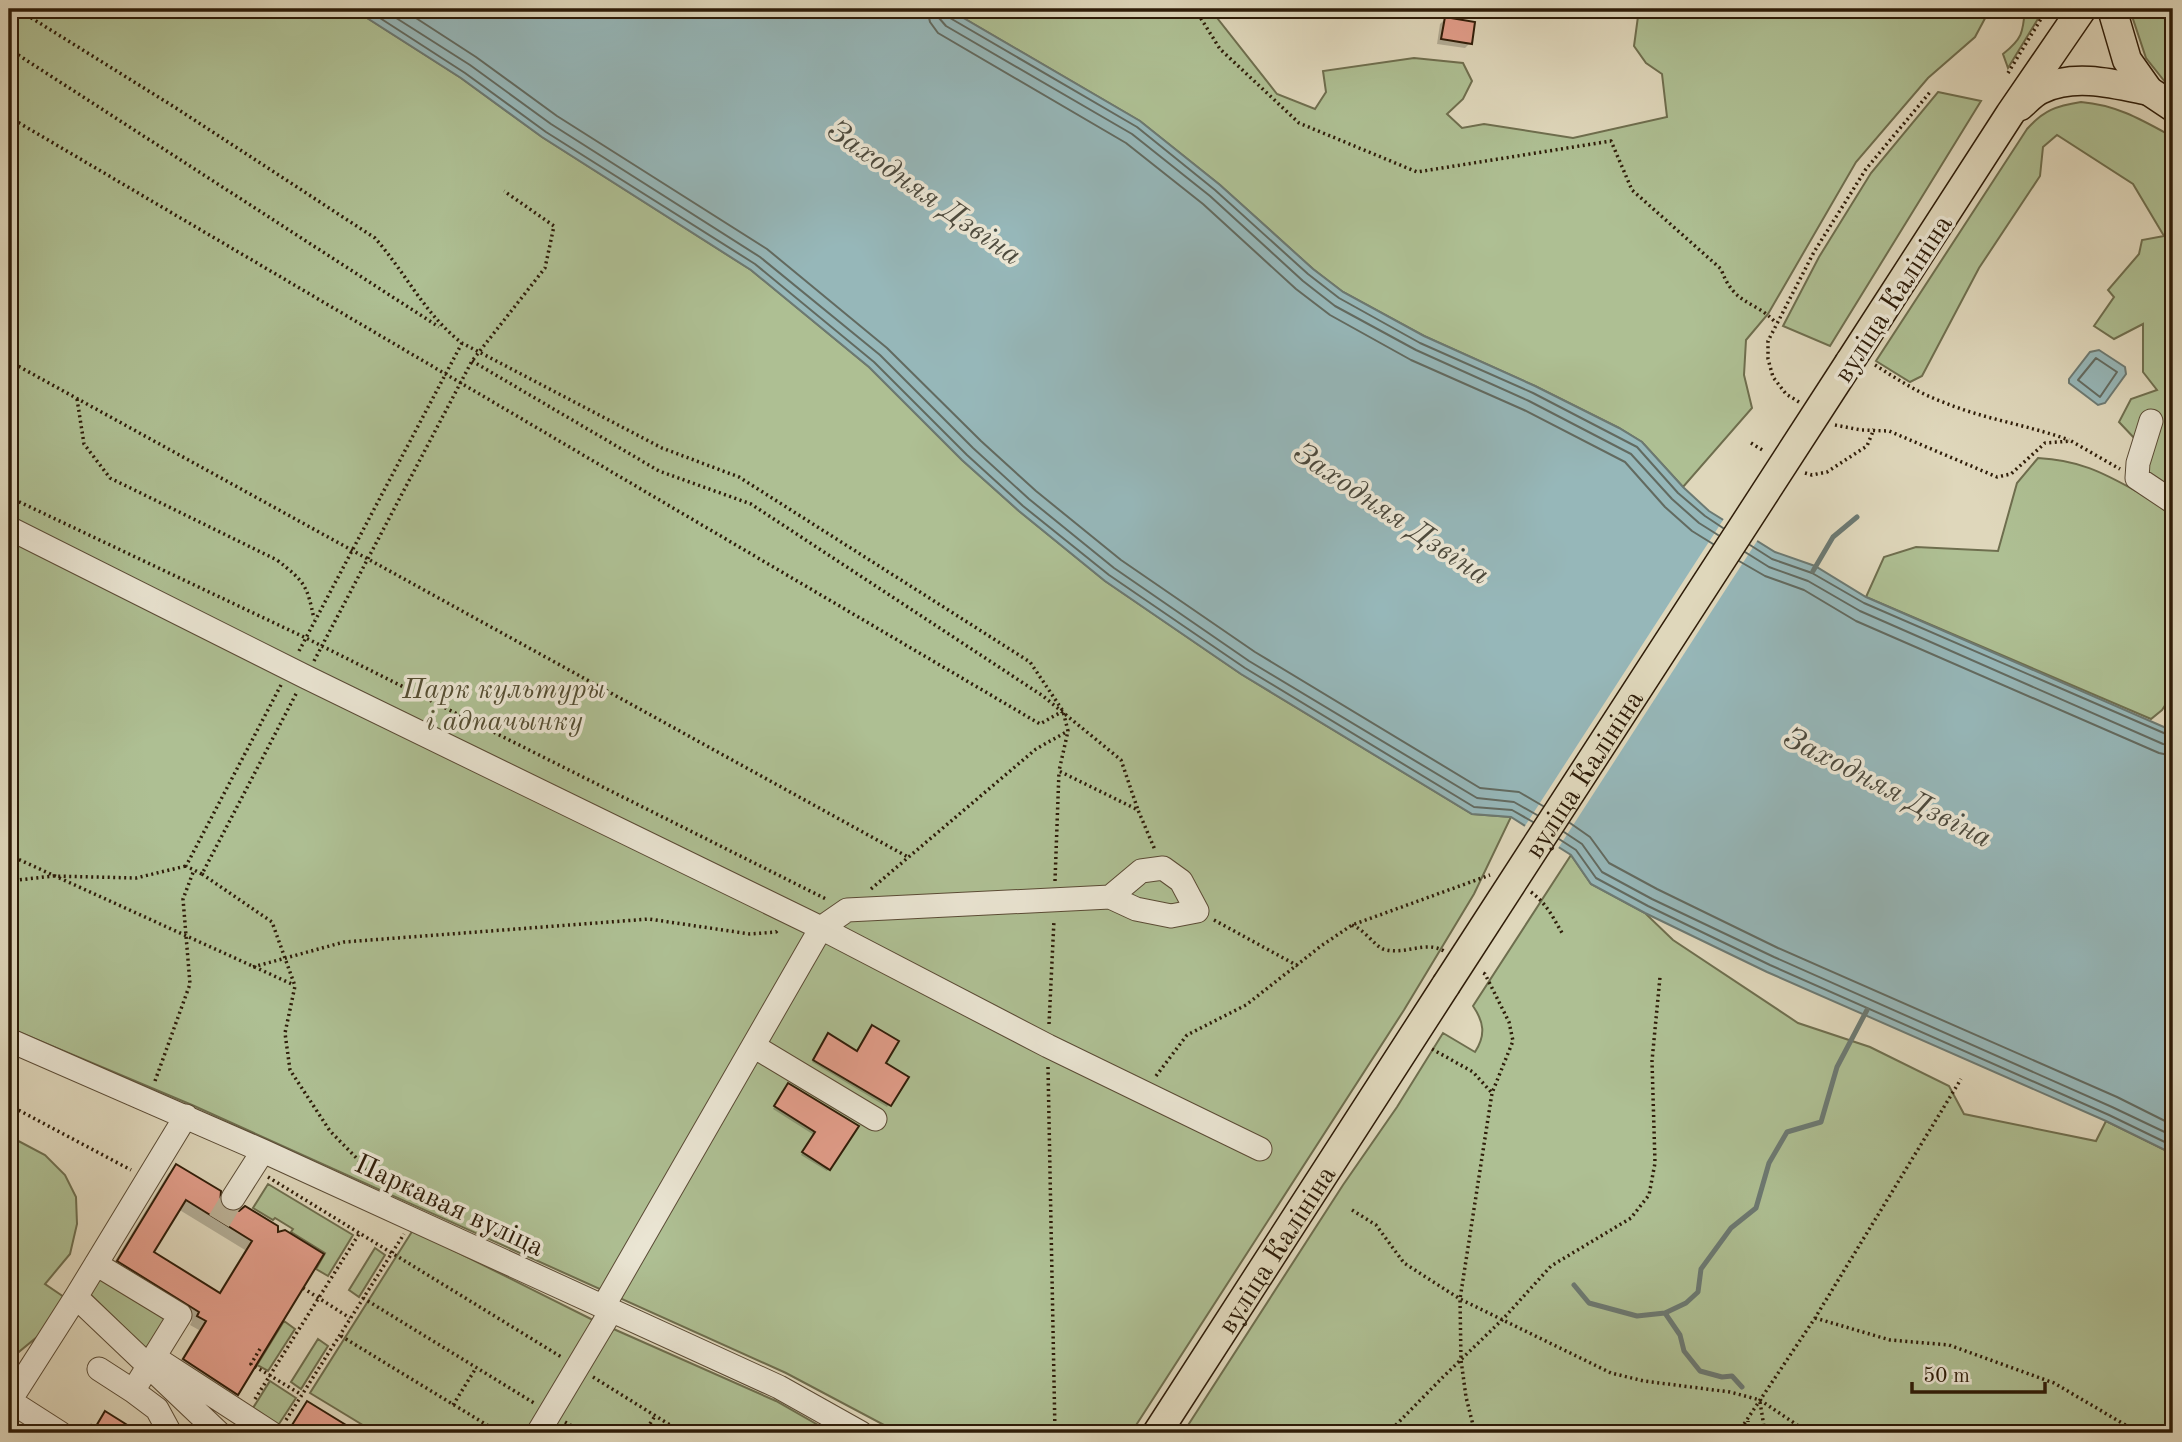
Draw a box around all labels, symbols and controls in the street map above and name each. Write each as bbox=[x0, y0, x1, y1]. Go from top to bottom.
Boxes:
water label: Заходняя Дзвіна bbox=[821, 115, 1027, 272]
street label: вуліца Калініна bbox=[1830, 211, 1959, 388]
water label: Заходняя Дзвіна bbox=[1287, 437, 1495, 591]
park label: Парк культуры і адпачынку bbox=[401, 677, 606, 737]
street label: вуліца Калініна bbox=[1521, 686, 1650, 864]
water label: Заходняя Дзвіна bbox=[1778, 722, 1997, 854]
street label: Паркавая вуліца bbox=[350, 1151, 548, 1263]
street label: вуліца Калініна bbox=[1214, 1162, 1343, 1339]
scale bar bbox=[1912, 1351, 2046, 1395]
text: 50 m bbox=[1923, 1366, 1970, 1387]

